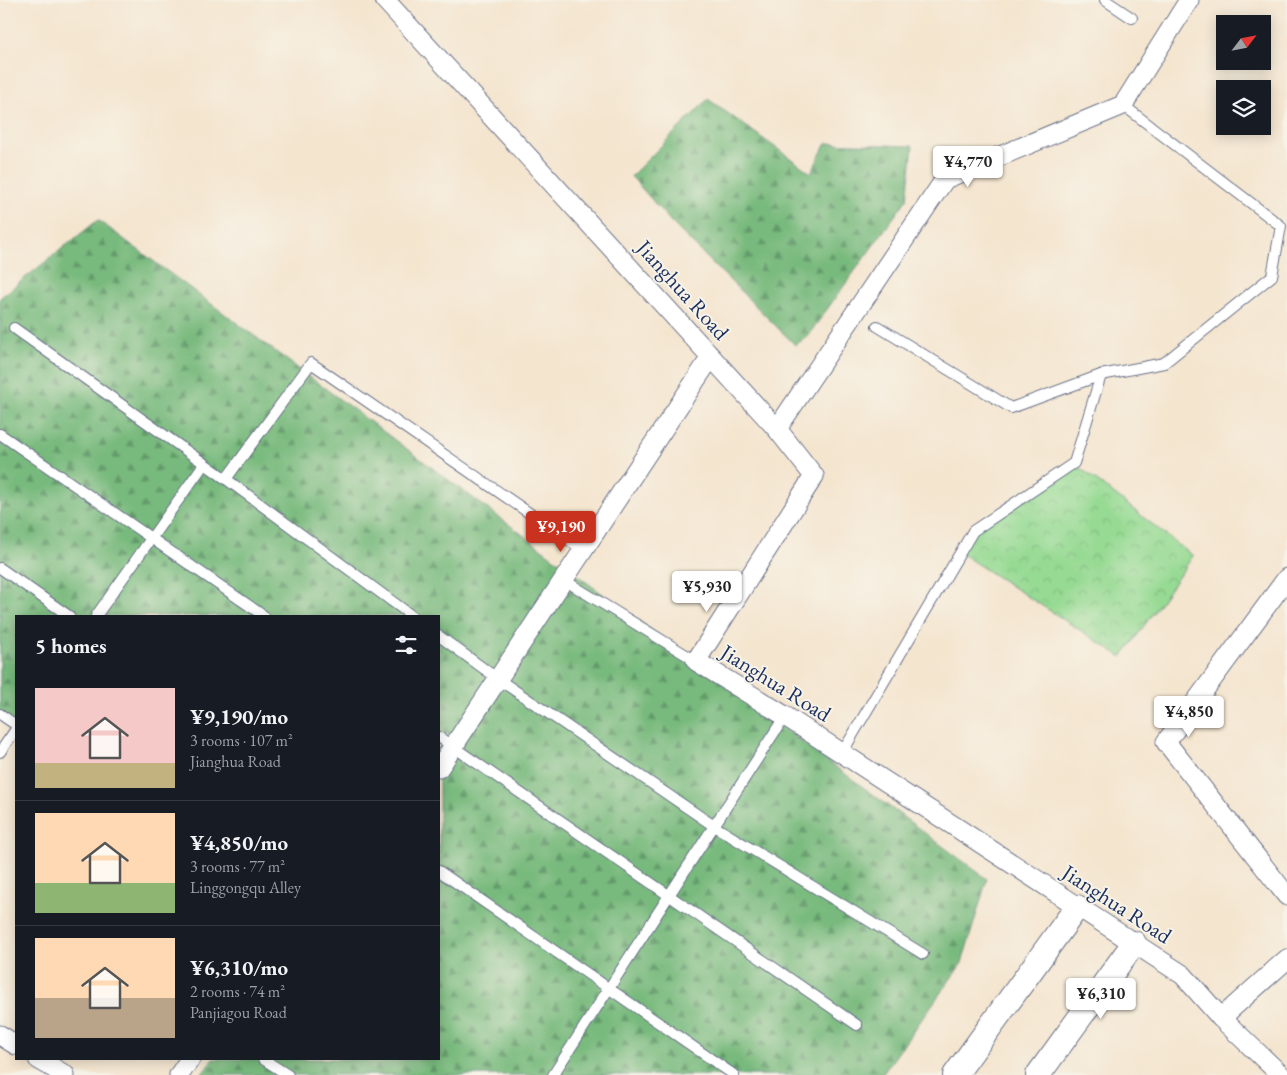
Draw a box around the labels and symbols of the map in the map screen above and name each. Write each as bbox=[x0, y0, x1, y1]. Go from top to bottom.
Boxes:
north arrow bbox=[1216, 15, 1271, 70]
pin: ¥4,770 bbox=[927, 146, 1009, 188]
street label: Jianghua Road bbox=[629, 232, 736, 347]
pin: ¥9,190 bbox=[520, 510, 602, 553]
pin: ¥5,930 bbox=[666, 570, 748, 613]
street label: Jianghua Road bbox=[714, 637, 837, 729]
pin: ¥4,850 bbox=[1148, 696, 1230, 738]
street label: Jianghua Road bbox=[1055, 857, 1178, 951]
pin: ¥6,310 bbox=[1060, 978, 1142, 1020]

